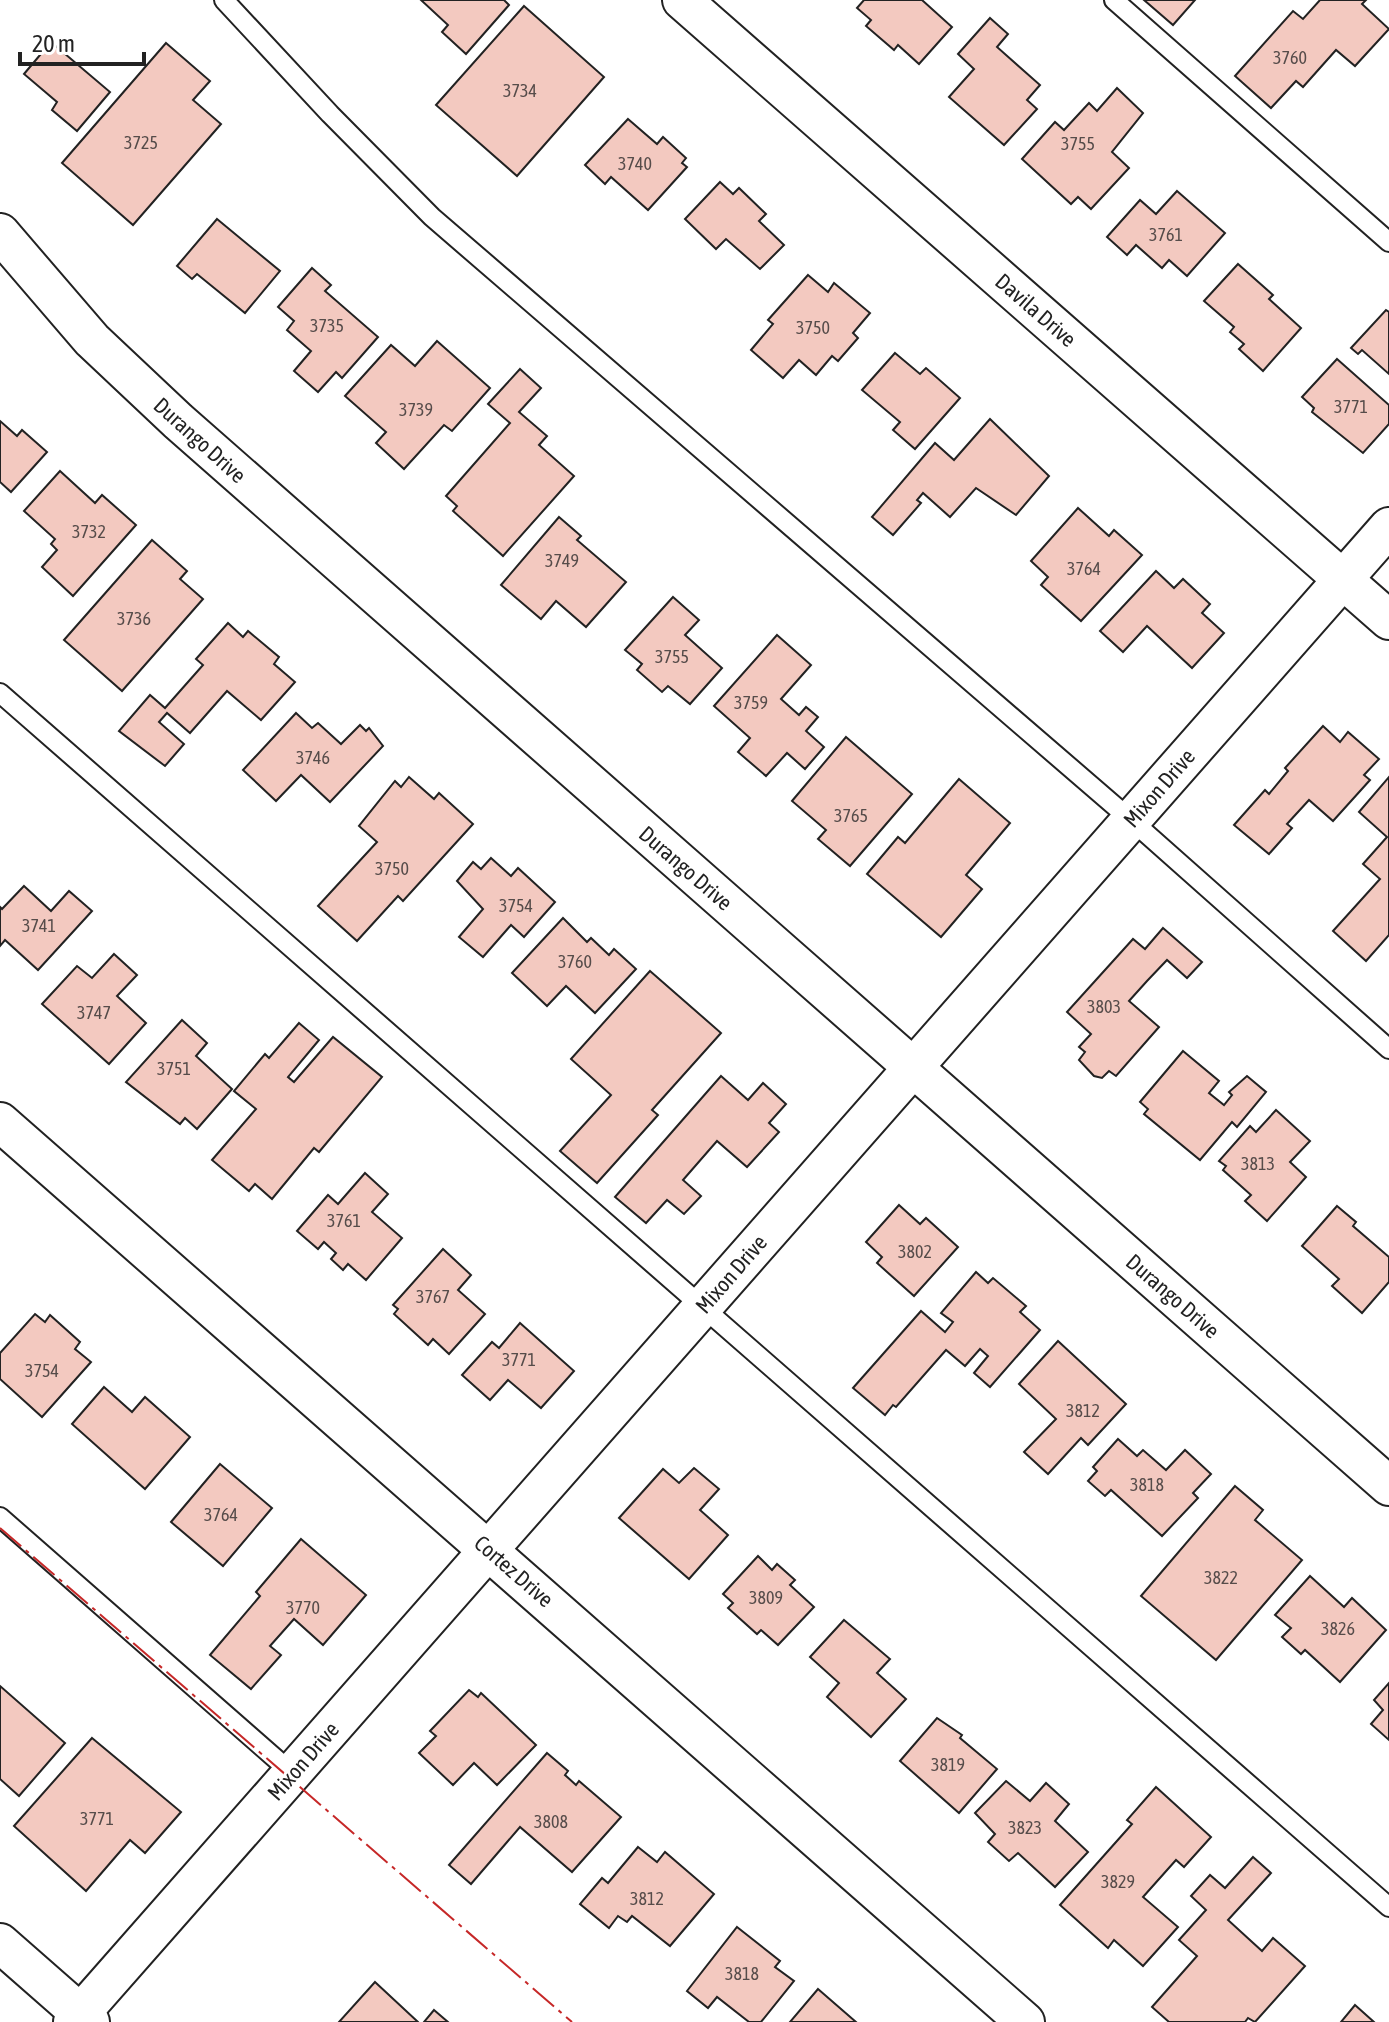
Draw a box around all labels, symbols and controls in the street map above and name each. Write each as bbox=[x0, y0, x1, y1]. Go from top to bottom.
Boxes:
scale bar bbox=[20, 16, 144, 66]
text: 20 m bbox=[32, 30, 75, 57]
house number: 3760 bbox=[1273, 47, 1307, 68]
house number: 3734 bbox=[503, 80, 537, 101]
house number: 3725 bbox=[124, 132, 158, 153]
house number: 3755 bbox=[1061, 133, 1095, 154]
house number: 3740 bbox=[618, 153, 652, 174]
house number: 3761 bbox=[1149, 224, 1183, 245]
street label: Davila Drive bbox=[990, 268, 1082, 352]
house number: 3735 bbox=[310, 315, 344, 336]
house number: 3750 bbox=[796, 317, 830, 338]
street label: Durango Drive bbox=[149, 392, 251, 488]
house number: 3771 bbox=[1334, 396, 1368, 417]
house number: 3739 bbox=[399, 399, 433, 420]
house number: 3732 bbox=[72, 521, 106, 542]
house number: 3749 bbox=[545, 550, 579, 571]
house number: 3764 bbox=[1067, 558, 1101, 579]
house number: 3736 bbox=[117, 608, 151, 629]
house number: 3755 bbox=[655, 646, 689, 667]
house number: 3759 bbox=[734, 692, 768, 713]
street label: Mixon Drive bbox=[1118, 744, 1200, 832]
house number: 3746 bbox=[296, 747, 330, 768]
house number: 3765 bbox=[834, 805, 868, 826]
street label: Durango Drive bbox=[634, 820, 738, 916]
house number: 3750 bbox=[375, 858, 409, 879]
house number: 3754 bbox=[499, 895, 533, 916]
house number: 3741 bbox=[22, 915, 56, 936]
house number: 3760 bbox=[558, 951, 592, 972]
house number: 3803 bbox=[1087, 996, 1121, 1017]
house number: 3747 bbox=[77, 1002, 111, 1023]
house number: 3751 bbox=[157, 1058, 191, 1079]
house number: 3813 bbox=[1241, 1153, 1275, 1174]
house number: 3761 bbox=[327, 1210, 361, 1231]
street label: Mixon Drive bbox=[690, 1230, 772, 1318]
house number: 3802 bbox=[898, 1241, 932, 1262]
street label: Durango Drive bbox=[1121, 1248, 1225, 1344]
house number: 3767 bbox=[416, 1286, 450, 1307]
house number: 3771 bbox=[502, 1349, 536, 1370]
house number: 3754 bbox=[25, 1360, 59, 1381]
house number: 3812 bbox=[1066, 1400, 1100, 1421]
house number: 3818 bbox=[1130, 1474, 1164, 1495]
house number: 3764 bbox=[204, 1504, 238, 1525]
street label: Cortez Drive bbox=[469, 1530, 559, 1612]
house number: 3822 bbox=[1204, 1567, 1238, 1588]
house number: 3809 bbox=[749, 1587, 783, 1608]
house number: 3770 bbox=[286, 1597, 320, 1618]
house number: 3826 bbox=[1321, 1618, 1355, 1639]
street label: Mixon Drive bbox=[262, 1717, 344, 1805]
house number: 3819 bbox=[931, 1754, 965, 1775]
house number: 3771 bbox=[80, 1808, 114, 1829]
house number: 3808 bbox=[534, 1811, 568, 1832]
house number: 3823 bbox=[1008, 1817, 1042, 1838]
house number: 3829 bbox=[1101, 1871, 1135, 1892]
house number: 3812 bbox=[630, 1888, 664, 1909]
house number: 3818 bbox=[725, 1963, 759, 1984]

